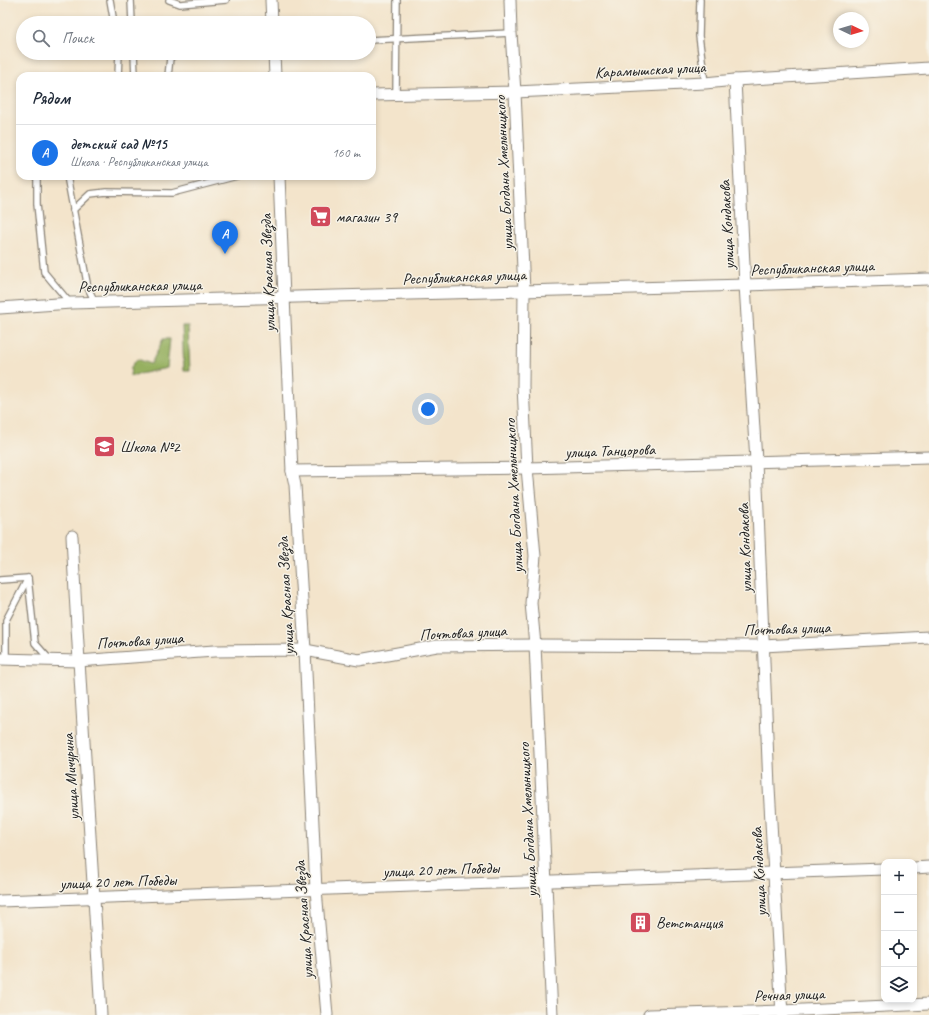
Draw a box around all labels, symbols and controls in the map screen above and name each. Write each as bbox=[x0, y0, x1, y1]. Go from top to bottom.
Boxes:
north arrow bbox=[833, 12, 869, 48]
search box bbox=[16, 16, 376, 60]
icon: search bbox=[30, 27, 52, 49]
text: Поиск bbox=[62, 29, 94, 48]
street label: Карамышская улица bbox=[594, 57, 707, 83]
text: Рядом bbox=[32, 88, 70, 109]
street label: улица Богдана Хмельницкого bbox=[490, 94, 518, 252]
text: детский сад №15 bbox=[70, 135, 167, 154]
text: A bbox=[42, 145, 48, 161]
text: 160 m bbox=[332, 145, 360, 161]
text: Школа · Республиканская улица bbox=[70, 154, 208, 170]
street label: улица Кондакова bbox=[715, 179, 739, 271]
supermarket icon: магазин 39 bbox=[307, 203, 333, 229]
place label: магазин 39 bbox=[336, 207, 399, 227]
street label: улица Красная Звезда bbox=[256, 212, 280, 333]
pin: A bbox=[212, 221, 238, 254]
street label: Республиканская улица bbox=[750, 256, 876, 280]
street label: Республиканская улица bbox=[402, 265, 528, 289]
street label: Республиканская улица bbox=[78, 275, 203, 297]
your location bbox=[418, 399, 438, 419]
street label: улица Богдана Хмельницкого bbox=[500, 417, 528, 575]
school or university icon: Школа №2 bbox=[92, 433, 118, 459]
place label: Школа №2 bbox=[120, 437, 181, 457]
street label: улица Танцорова bbox=[564, 439, 656, 463]
street label: улица Кондакова bbox=[733, 502, 757, 594]
street label: улица Красная Звезда bbox=[273, 535, 299, 656]
street label: Почтовая улица bbox=[743, 617, 832, 641]
street label: Почтовая улица bbox=[419, 621, 508, 645]
street label: Почтовая улица bbox=[96, 628, 185, 654]
street label: улица Мичурина bbox=[58, 732, 84, 822]
street label: улица Богдана Хмельницкого bbox=[514, 741, 542, 899]
street label: улица Кондакова bbox=[747, 826, 771, 918]
street label: улица 20 лет Победы bbox=[381, 858, 501, 882]
street label: улица Красная Звезда bbox=[290, 859, 318, 981]
map controls bbox=[881, 859, 917, 1003]
button: + bbox=[881, 859, 917, 895]
street label: улица 20 лет Победы bbox=[58, 870, 178, 894]
button: − bbox=[881, 895, 917, 931]
building icon: Ветстанция bbox=[627, 909, 653, 935]
place label: Ветстанция bbox=[656, 913, 724, 933]
button: locate bbox=[881, 931, 917, 967]
button: layers bbox=[881, 967, 917, 1003]
street label: Речная улица bbox=[753, 984, 826, 1006]

